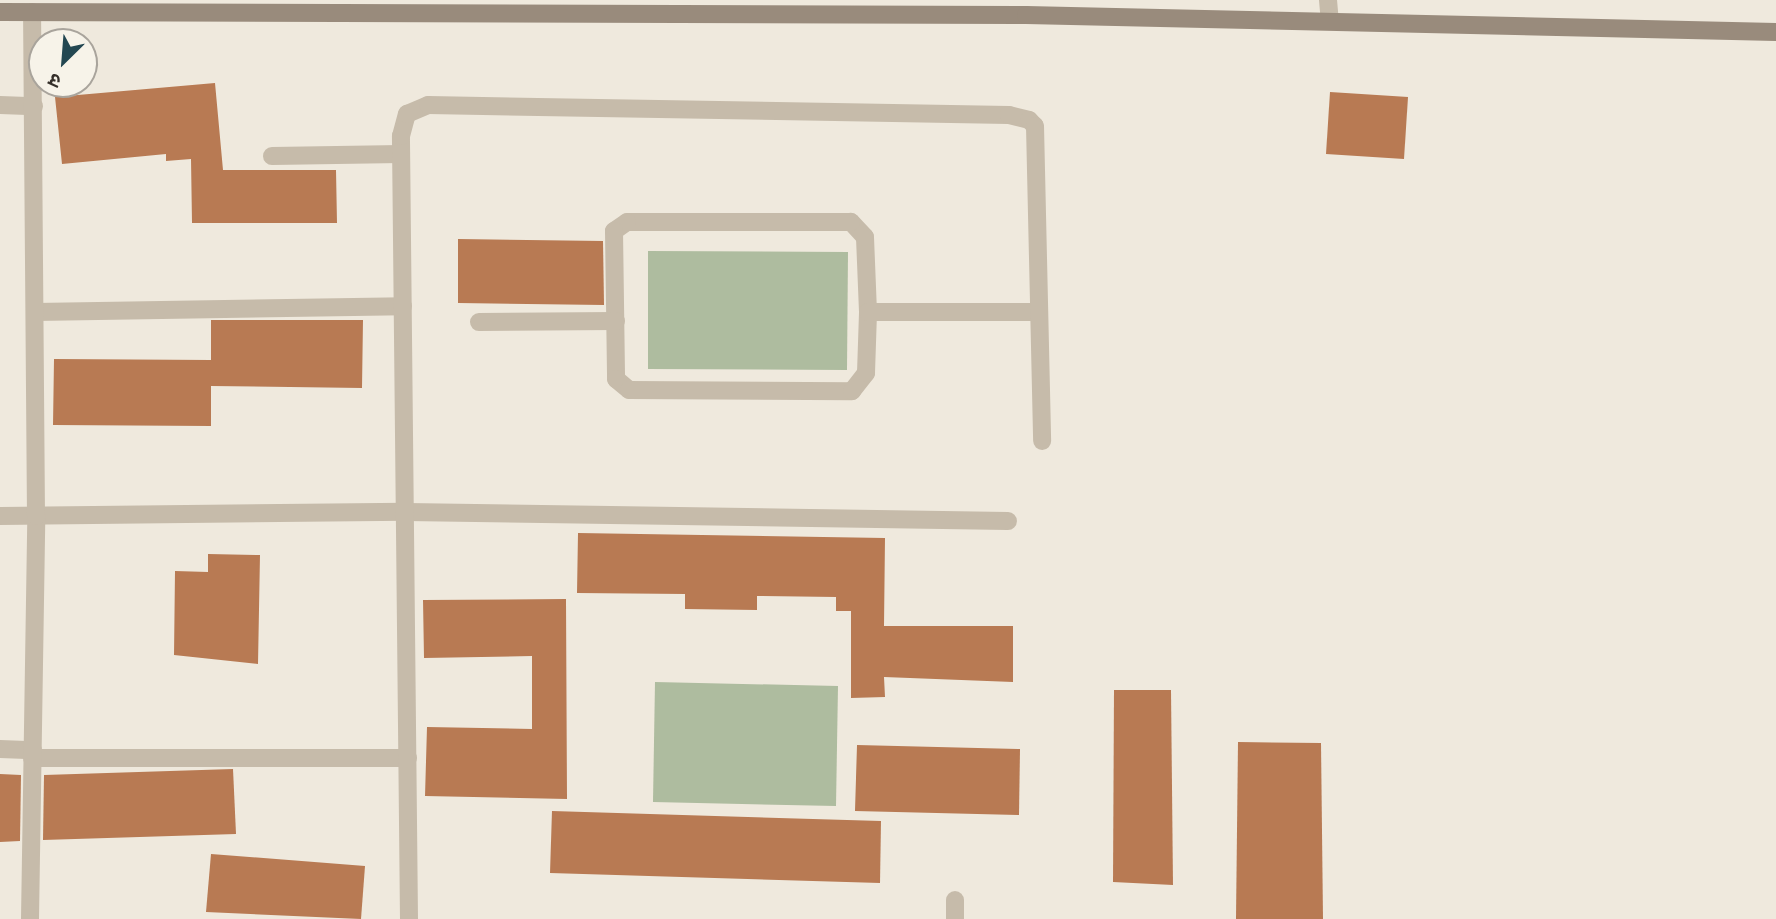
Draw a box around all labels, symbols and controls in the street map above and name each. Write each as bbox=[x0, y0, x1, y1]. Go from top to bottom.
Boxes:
north arrow bbox=[28, 28, 98, 98]
text: उ bbox=[45, 68, 65, 93]

